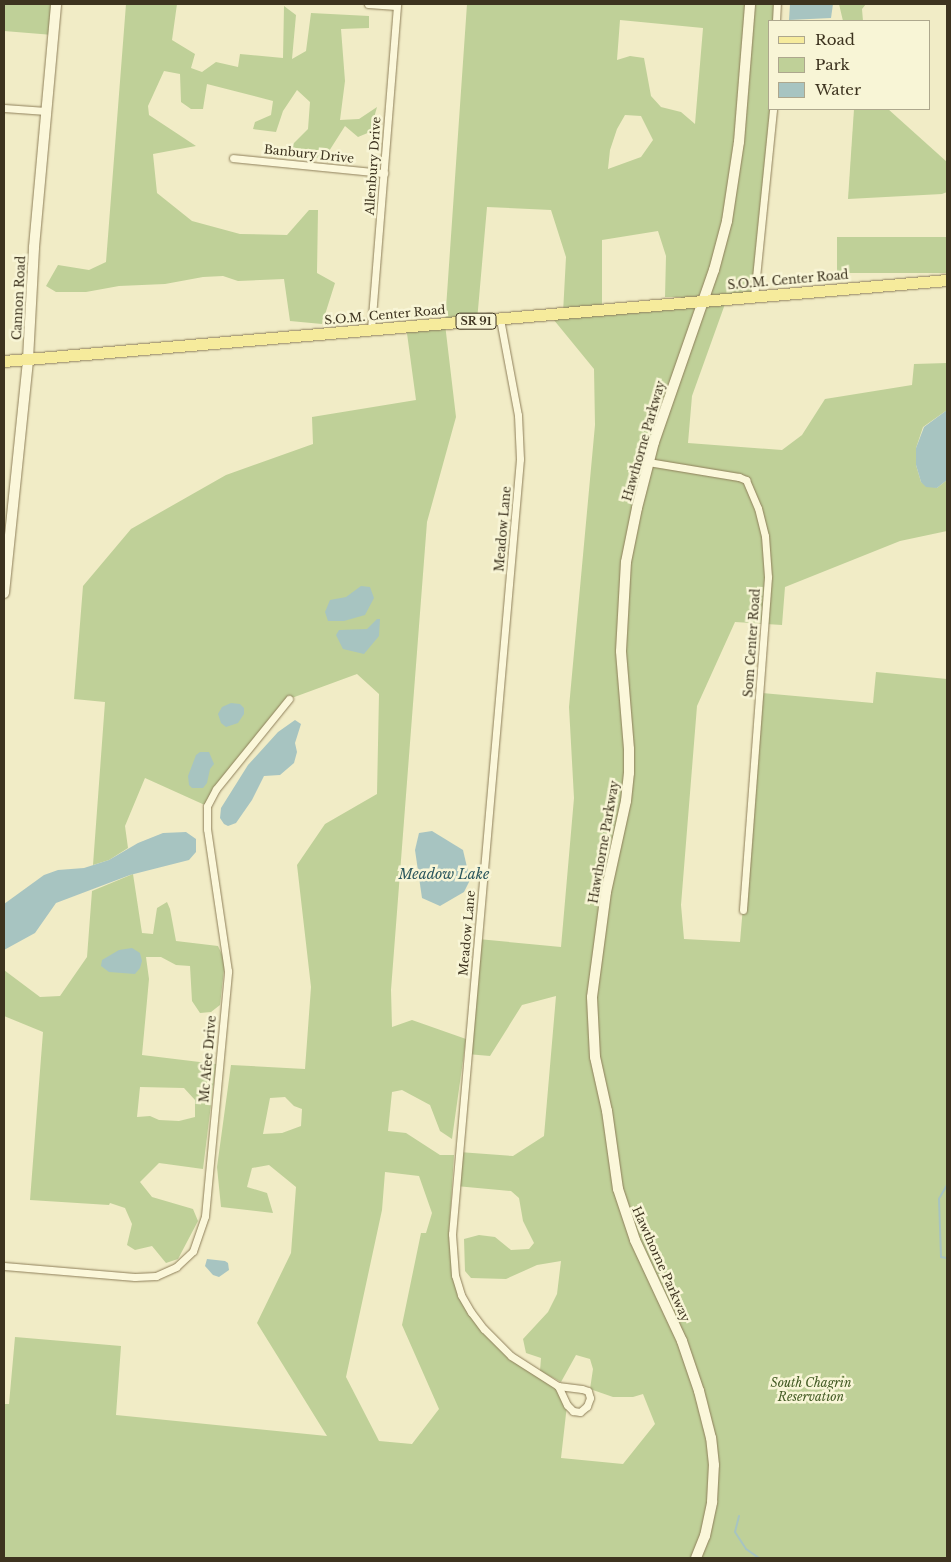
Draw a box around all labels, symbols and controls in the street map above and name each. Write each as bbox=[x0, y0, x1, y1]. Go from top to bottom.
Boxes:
legend bbox=[768, 20, 931, 110]
text: Road bbox=[815, 30, 855, 49]
text: Park bbox=[815, 55, 850, 74]
text: Water bbox=[815, 80, 861, 99]
street label: Allenbury Drive bbox=[362, 116, 384, 216]
street label: Banbury Drive bbox=[263, 142, 355, 166]
street label: Cannon Road bbox=[10, 256, 28, 340]
street label: S.O.M. Center Road bbox=[727, 268, 849, 292]
street label: S.O.M. Center Road bbox=[324, 303, 446, 327]
road number: SR 91 bbox=[455, 312, 497, 330]
street label: Hawthorne Parkway bbox=[620, 379, 668, 503]
street label: Meadow Lane bbox=[492, 485, 514, 573]
street label: Som Center Road bbox=[741, 588, 763, 698]
street label: Hawthorne Parkway bbox=[586, 779, 622, 905]
water label: Meadow Lake bbox=[399, 866, 489, 882]
street label: Meadow Lane bbox=[456, 889, 478, 977]
street label: Mc Afee Drive bbox=[197, 1014, 219, 1104]
street label: Hawthorne Parkway bbox=[629, 1204, 693, 1324]
park label: South Chagrin Reservation bbox=[770, 1376, 852, 1404]

